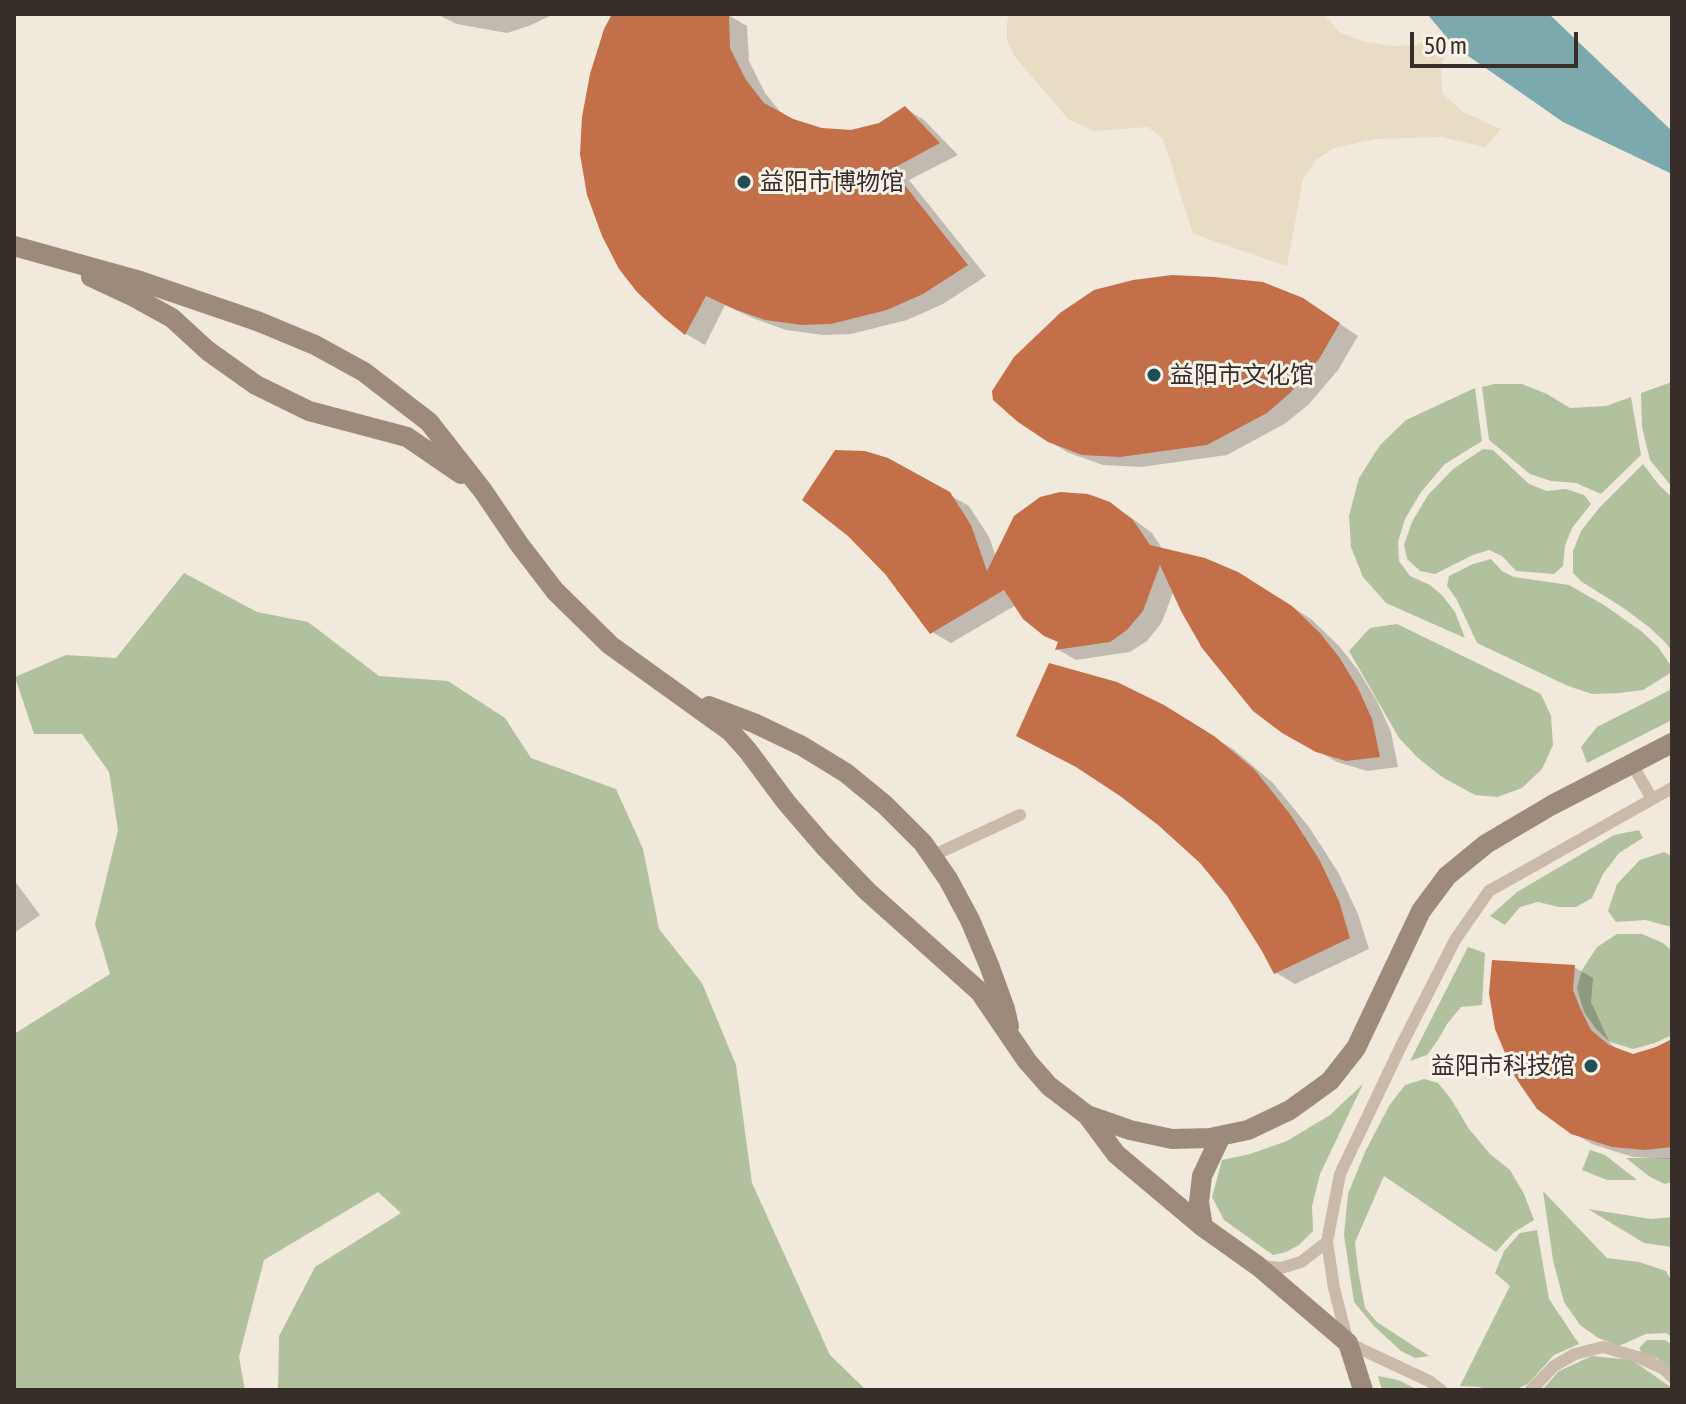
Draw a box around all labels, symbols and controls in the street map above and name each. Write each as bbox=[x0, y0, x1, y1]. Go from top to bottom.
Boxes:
scale bar bbox=[1414, 16, 1582, 66]
text: 50 m bbox=[1424, 32, 1467, 59]
place label: 益阳市博物馆 bbox=[760, 168, 904, 196]
marker: 益阳市博物馆 bbox=[735, 173, 753, 191]
place label: 益阳市文化馆 bbox=[1170, 361, 1314, 389]
marker: 益阳市文化馆 bbox=[1145, 366, 1163, 384]
place label: 益阳市科技馆 bbox=[1431, 1052, 1575, 1080]
marker: 益阳市科技馆 bbox=[1582, 1057, 1600, 1075]

